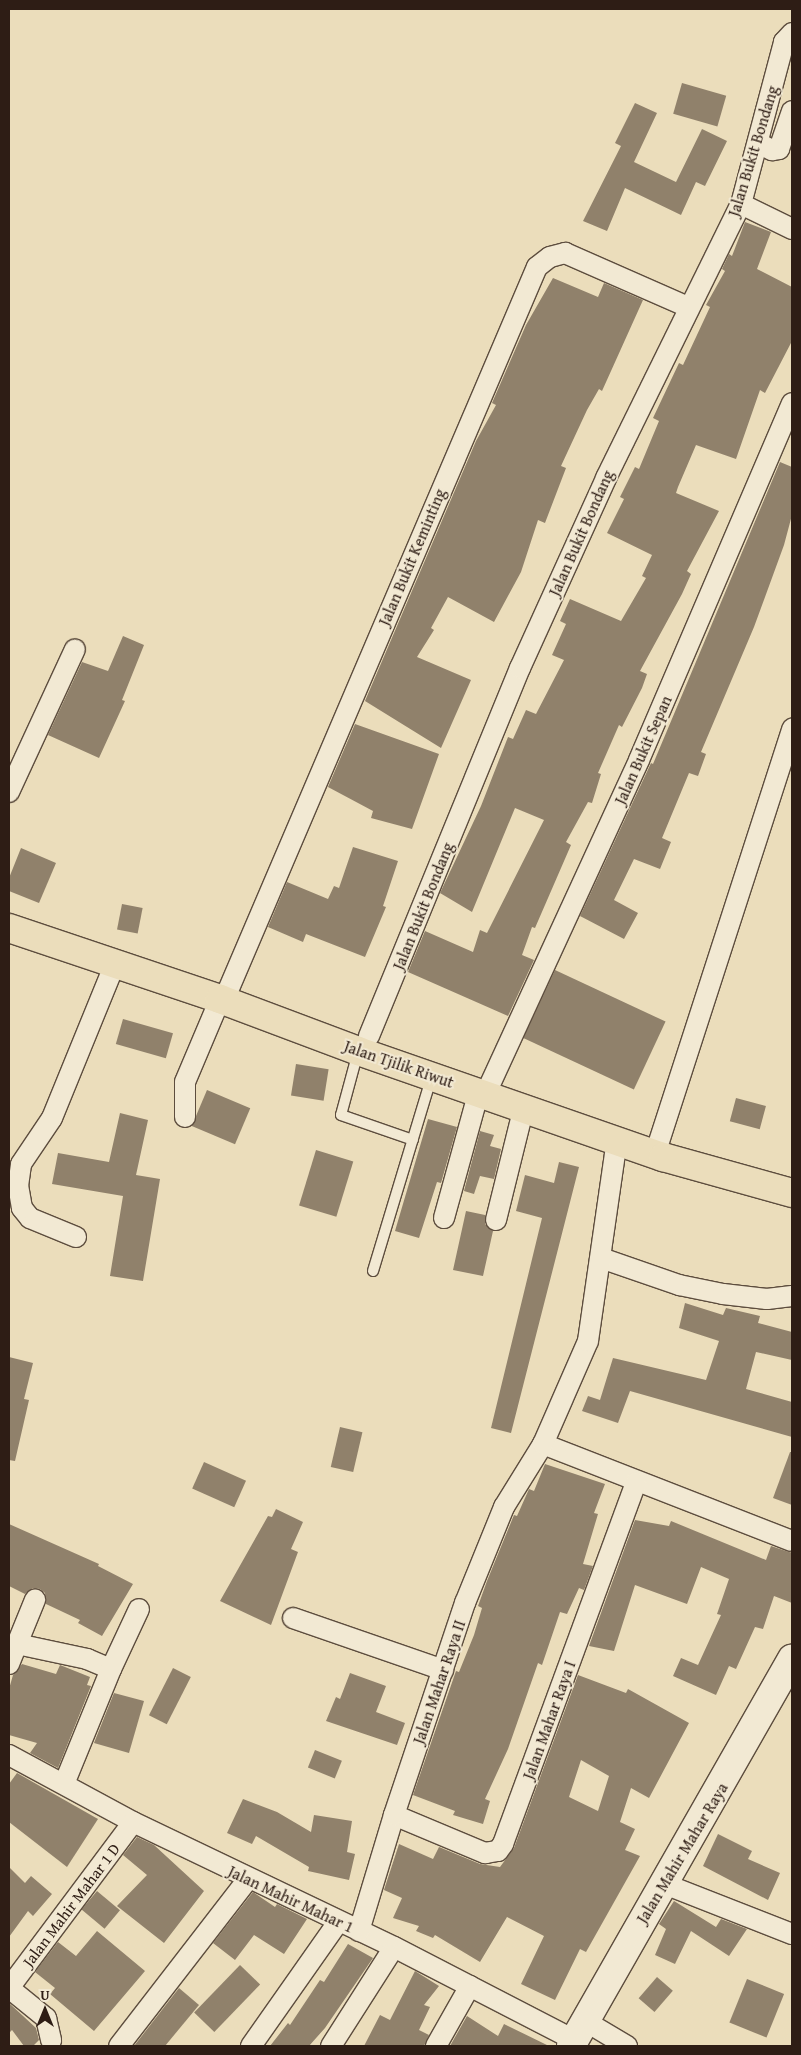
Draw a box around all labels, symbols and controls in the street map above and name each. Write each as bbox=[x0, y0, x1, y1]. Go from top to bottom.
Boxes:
street label: Jalan Bukit Bondang bbox=[724, 83, 782, 219]
street label: Jalan Bukit Bondang bbox=[545, 467, 617, 599]
street label: Jalan Bukit Keminting bbox=[374, 485, 450, 629]
street label: Jalan Bukit Sepan bbox=[610, 693, 676, 807]
street label: Jalan Bukit Bondang bbox=[389, 839, 457, 973]
street label: Jalan Tjilik Riwut bbox=[342, 1036, 456, 1092]
street label: Jalan Mahar Raya II bbox=[409, 1617, 469, 1747]
street label: Jalan Mahar Raya I bbox=[519, 1658, 579, 1782]
street label: Jalan Mahir Mahar Raya bbox=[632, 1779, 732, 1927]
street label: Jalan Mahir Mahar 1 D bbox=[18, 1839, 124, 1971]
street label: Jalan Mahir Mahar 1 bbox=[225, 1861, 357, 1937]
north arrow bbox=[20, 1985, 70, 2035]
text: U bbox=[40, 1985, 50, 2005]

